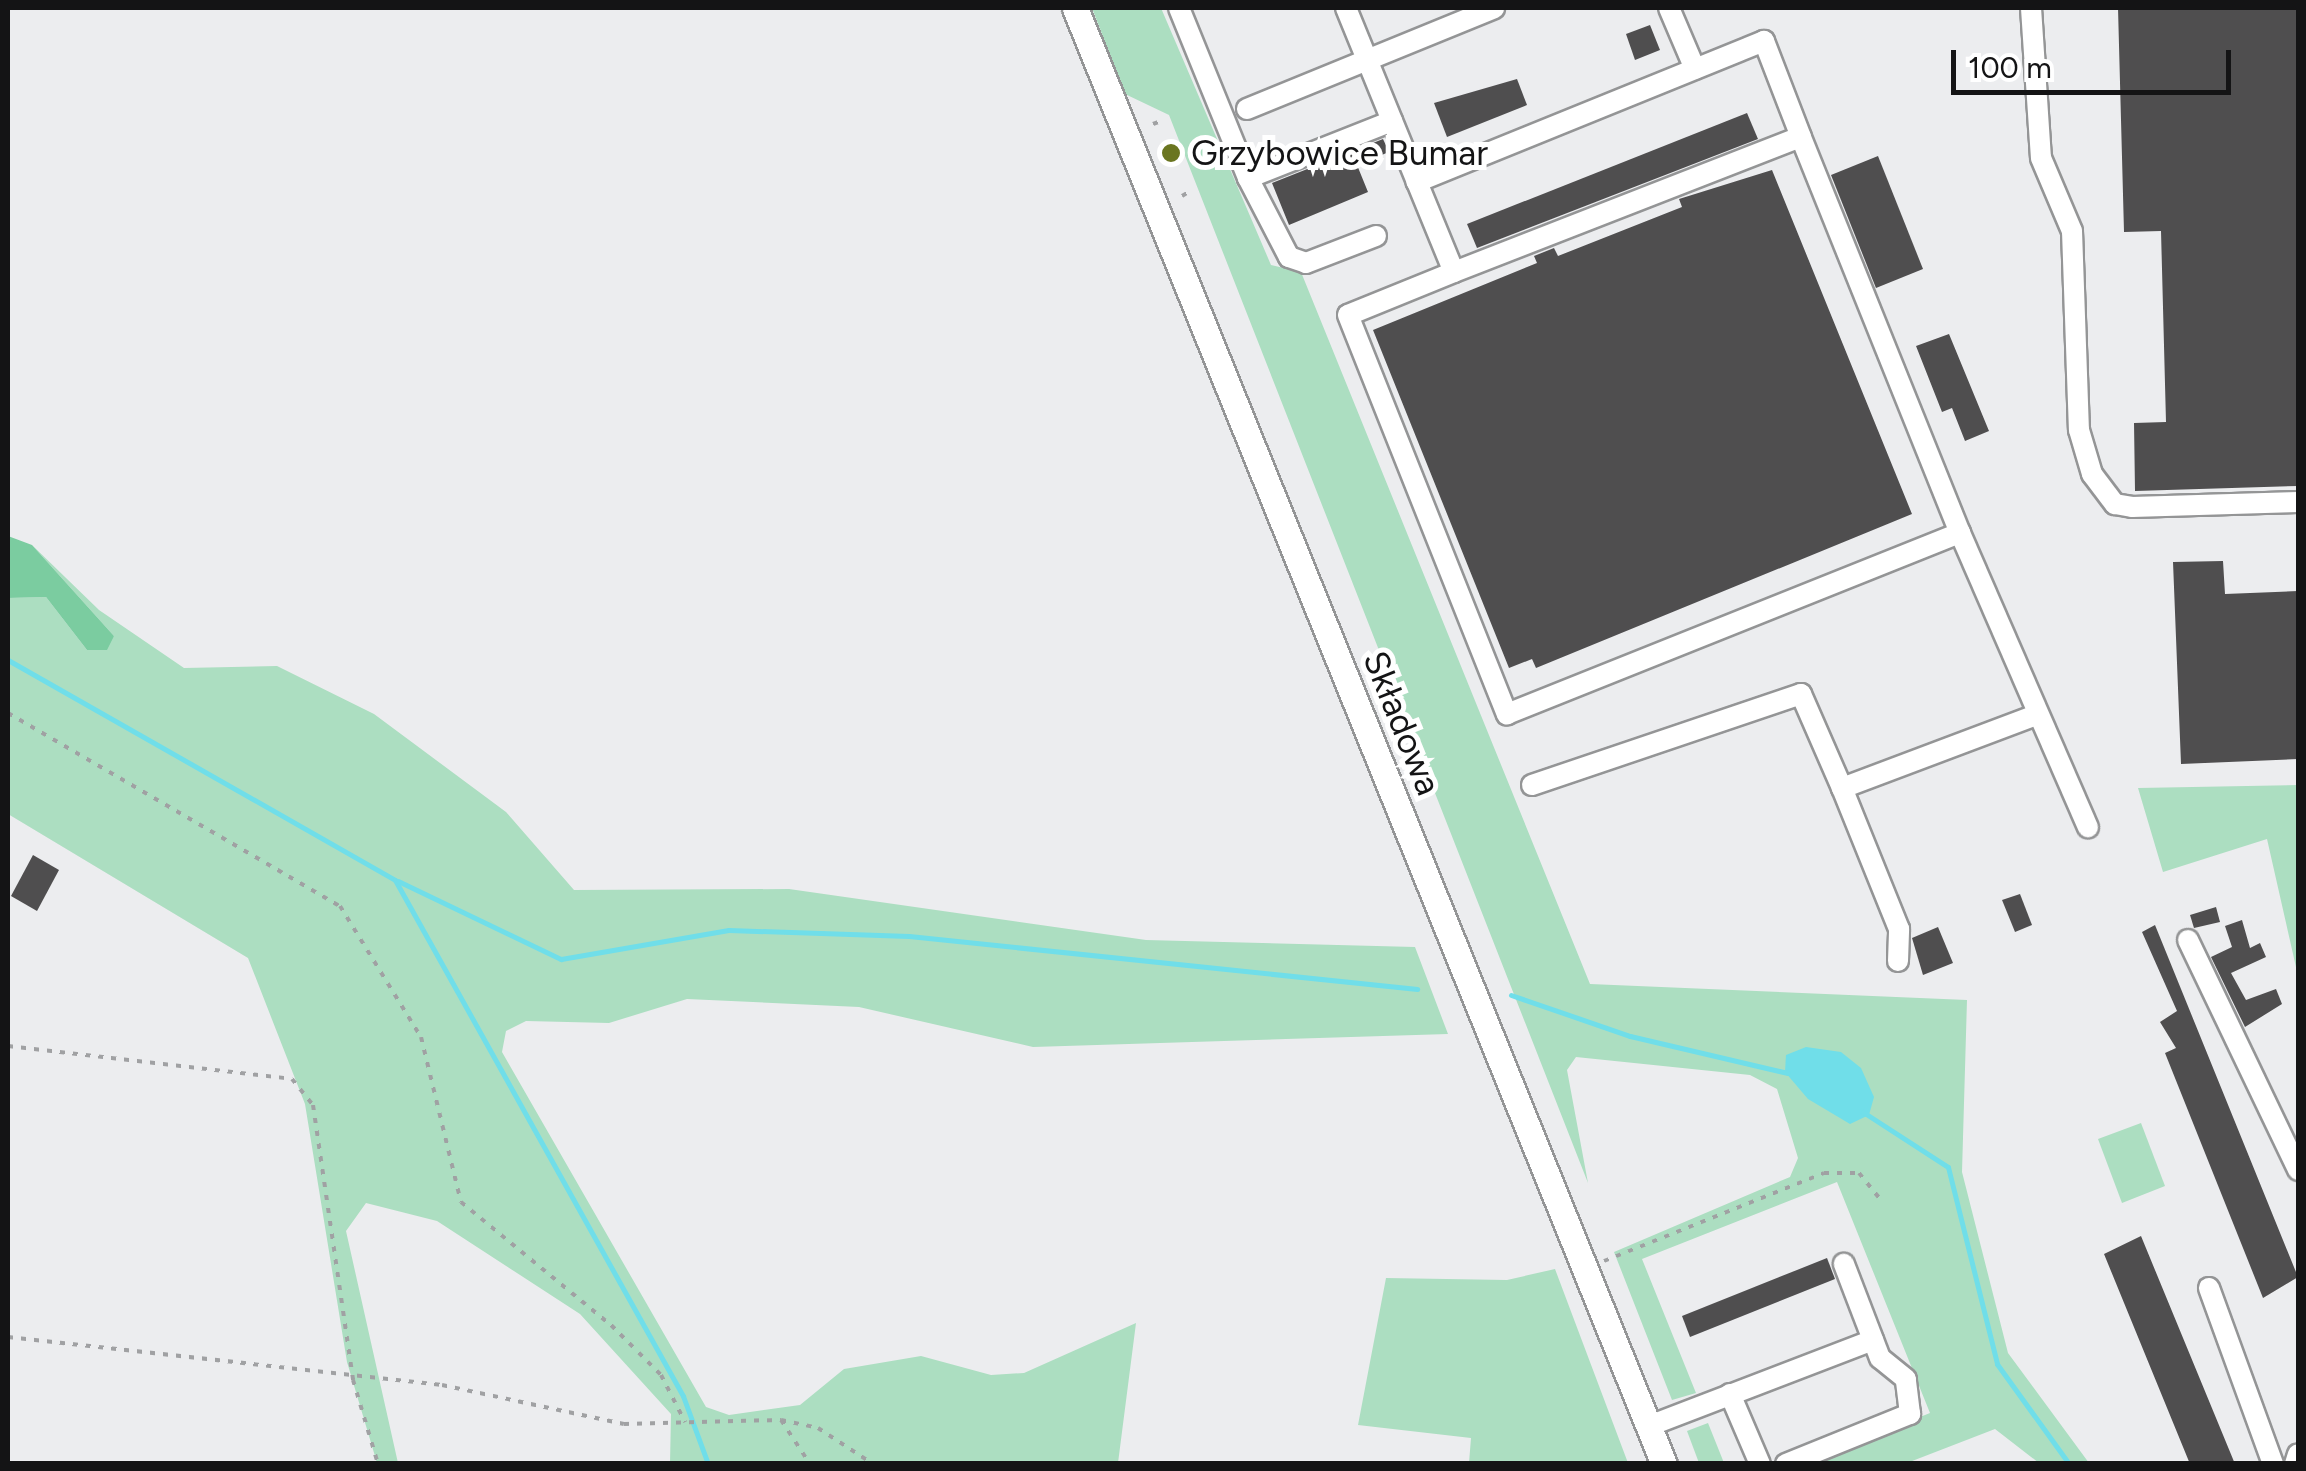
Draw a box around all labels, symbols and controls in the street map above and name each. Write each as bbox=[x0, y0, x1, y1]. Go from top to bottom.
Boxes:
scale bar bbox=[1956, 30, 2236, 92]
text: 100 m bbox=[1968, 49, 2052, 86]
place label: Grzybowice Bumar bbox=[1191, 132, 1488, 174]
marker: Grzybowice Bumar bbox=[1160, 142, 1182, 164]
street label: Składowa bbox=[1354, 645, 1450, 801]

